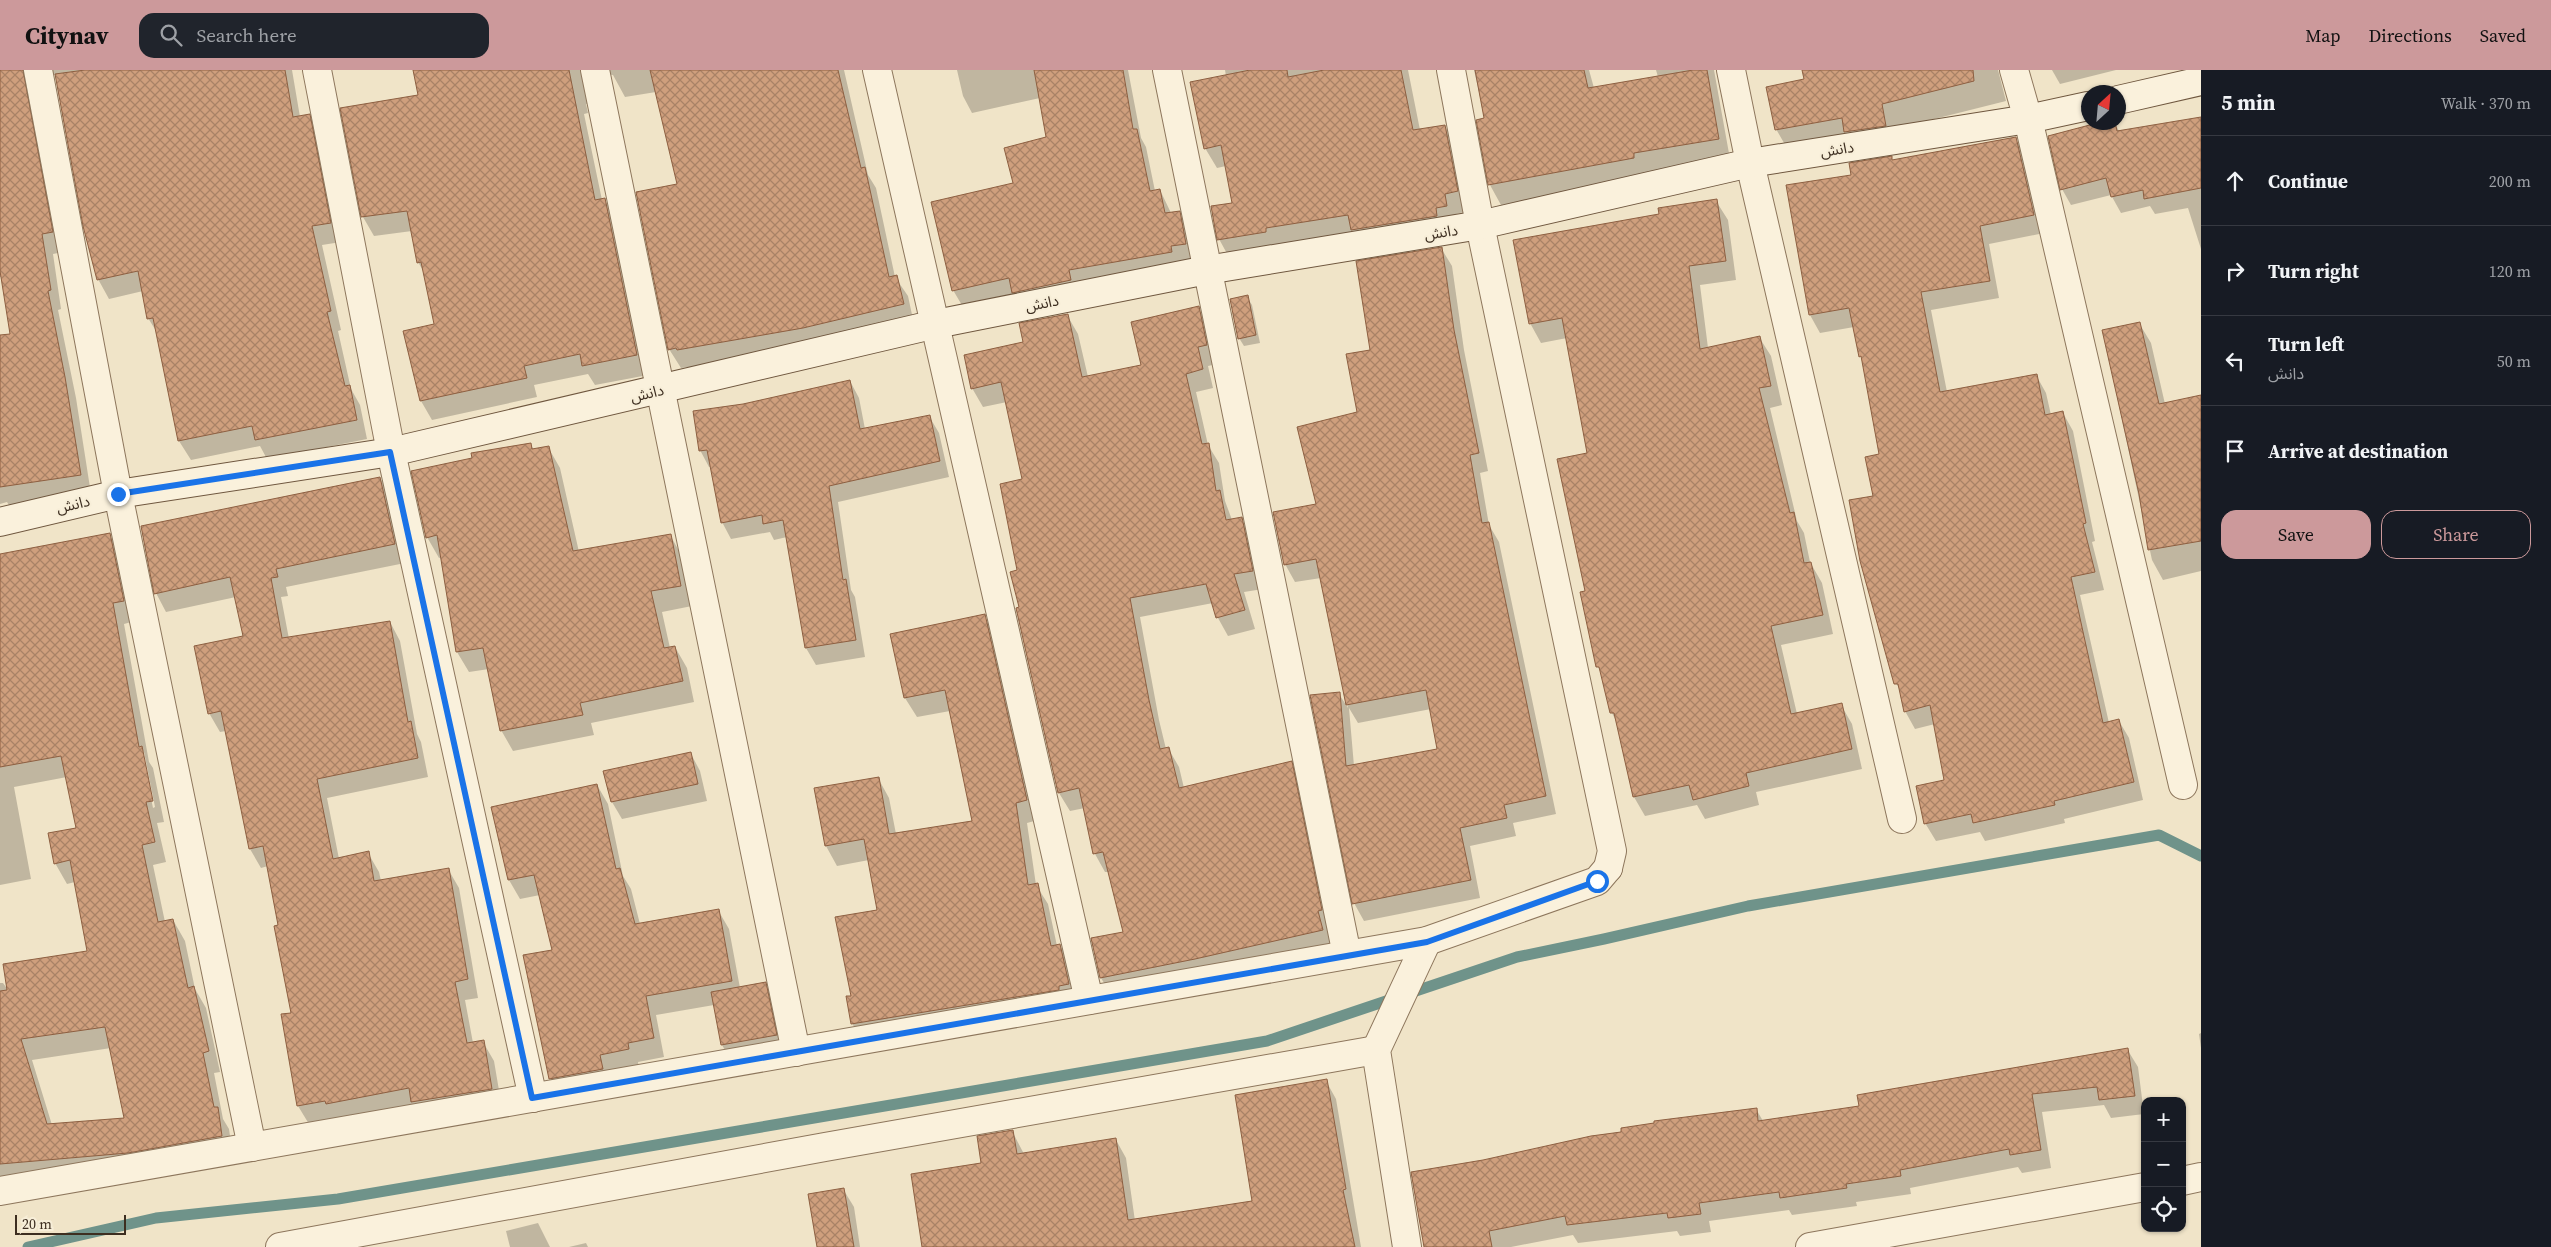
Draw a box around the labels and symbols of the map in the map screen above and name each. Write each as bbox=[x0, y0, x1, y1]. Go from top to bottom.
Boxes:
north arrow bbox=[2081, 85, 2126, 130]
street label: دانش bbox=[1819, 136, 1855, 162]
street label: دانش bbox=[1423, 219, 1459, 245]
street label: دانش bbox=[1023, 289, 1061, 317]
street label: دانش bbox=[628, 379, 666, 407]
route end bbox=[107, 483, 130, 506]
street label: دانش bbox=[54, 490, 92, 518]
route start bbox=[1586, 870, 1609, 893]
scale bar bbox=[15, 1212, 126, 1235]

